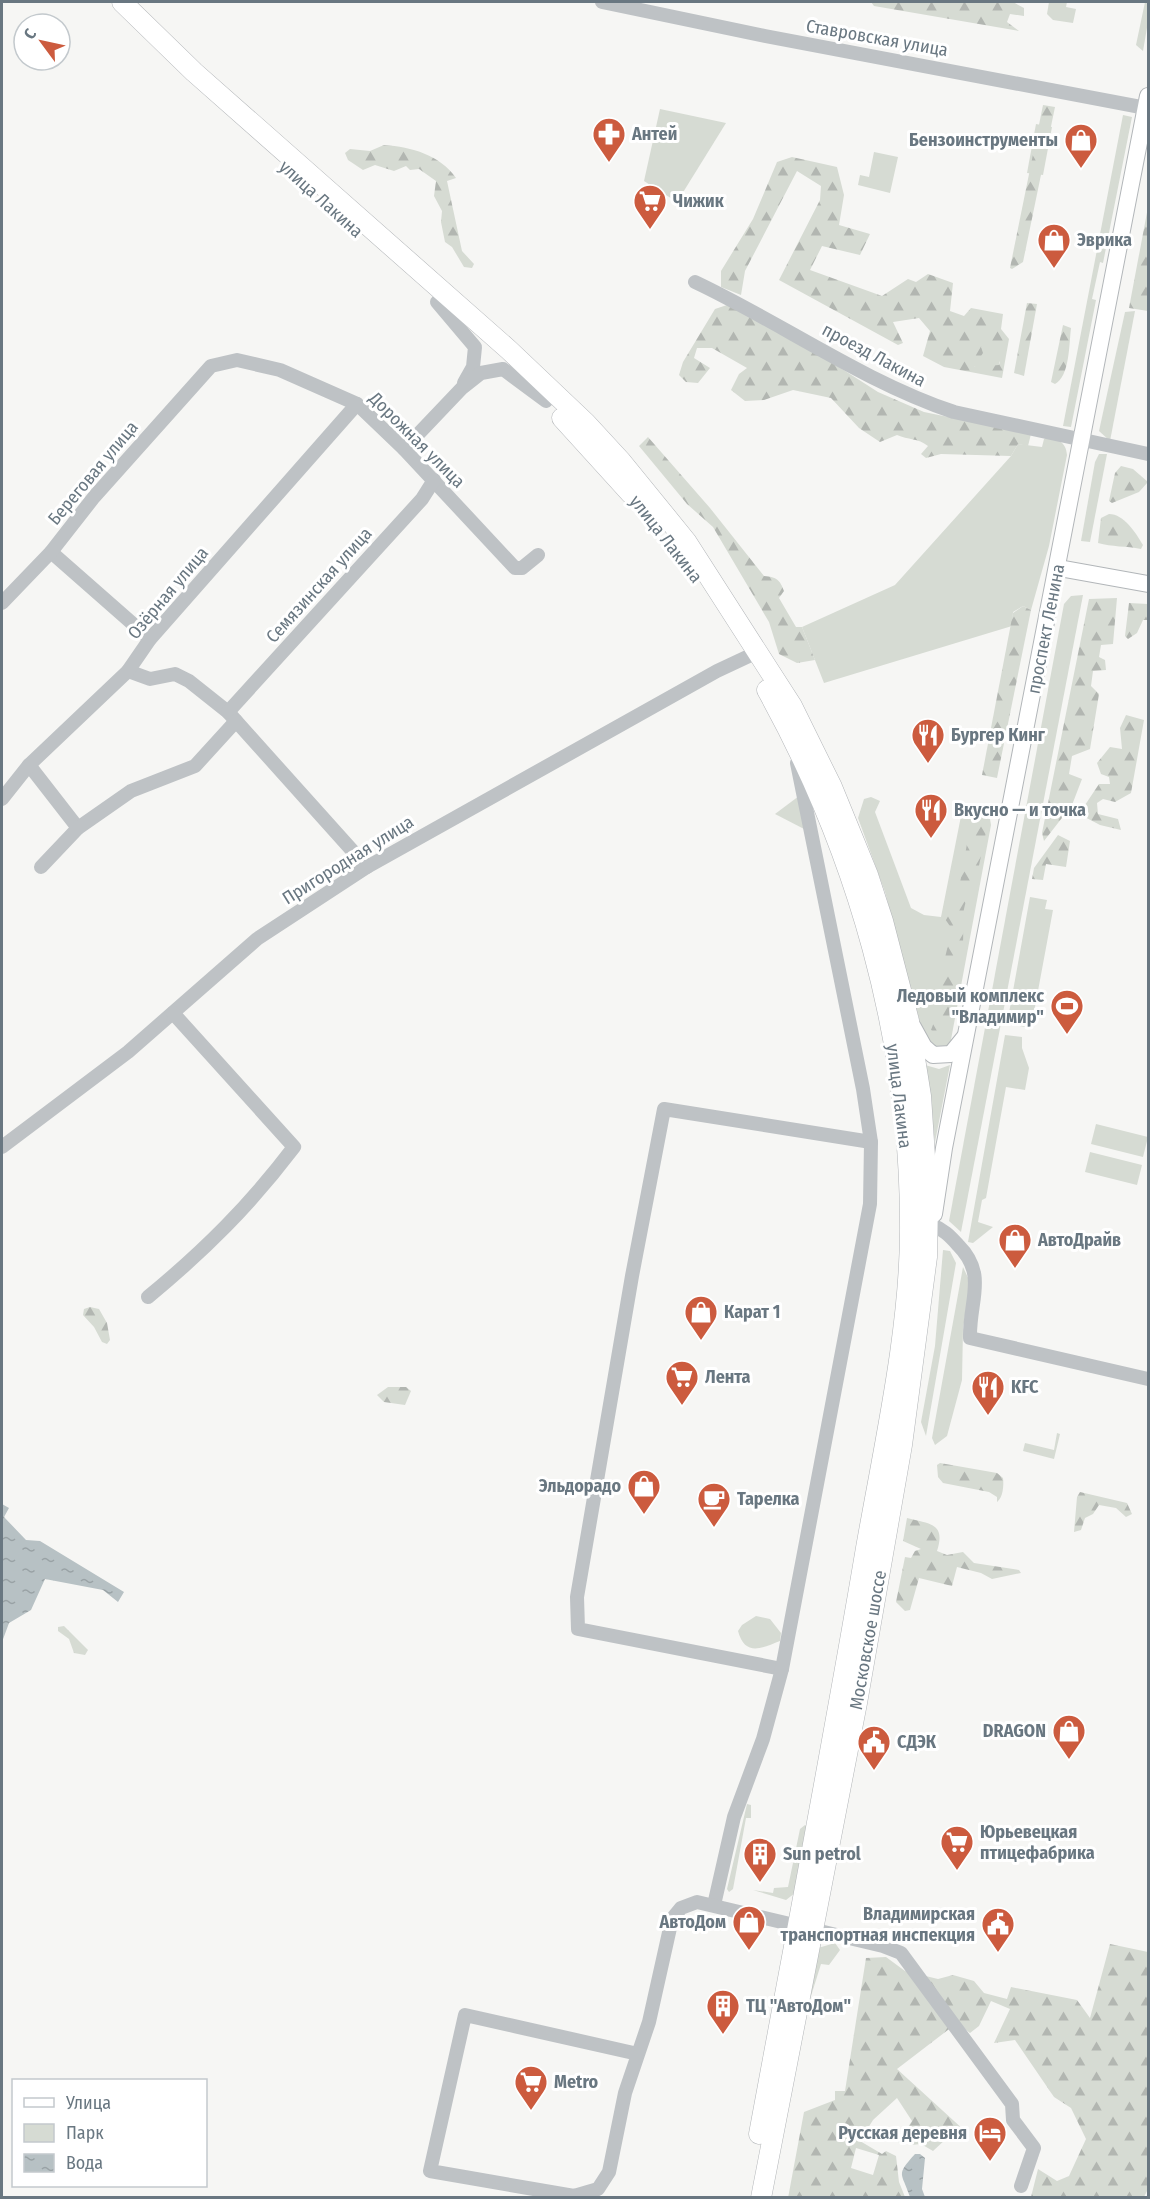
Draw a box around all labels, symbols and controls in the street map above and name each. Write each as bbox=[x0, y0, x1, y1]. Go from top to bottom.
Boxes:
north arrow bbox=[12, 12, 72, 72]
street label: Ставровская улица bbox=[804, 15, 950, 61]
text: С bbox=[20, 25, 40, 43]
pharmacy icon: Антей bbox=[591, 116, 627, 163]
shop icon: Бензоинструменты bbox=[1063, 122, 1099, 169]
place label: Антей bbox=[631, 123, 677, 145]
place label: Бензоинструменты bbox=[909, 129, 1058, 151]
street label: улица Лакина bbox=[275, 156, 368, 243]
supermarket icon: Чижик bbox=[632, 183, 668, 230]
place label: Чижик bbox=[673, 190, 725, 212]
shop icon: Эврика bbox=[1036, 222, 1072, 269]
place label: Эврика bbox=[1077, 229, 1132, 251]
street label: проезд Лакина bbox=[818, 319, 930, 392]
street label: Дорожная улица bbox=[364, 387, 470, 493]
street label: Береговая улица bbox=[43, 416, 143, 529]
street label: улица Лакина bbox=[625, 491, 707, 587]
street label: Семязинская улица bbox=[261, 523, 377, 647]
street label: Озёрная улица bbox=[123, 542, 213, 644]
street label: проспект Ленина bbox=[1023, 562, 1069, 696]
restaurant icon: Бургер Кинг bbox=[910, 717, 946, 764]
place label: Бургер Кинг bbox=[951, 724, 1046, 746]
restaurant icon: Вкусно — и точка bbox=[913, 792, 949, 839]
place label: Вкусно — и точка bbox=[954, 799, 1086, 821]
street label: Пригородная улица bbox=[278, 811, 418, 909]
place label: Ледовый комплекс "Владимир" bbox=[897, 985, 1044, 1028]
sports icon: Ледовый комплекс "Владимир" bbox=[1049, 988, 1085, 1035]
street label: улица Лакина bbox=[882, 1042, 916, 1150]
shop icon: АвтоДрайв bbox=[997, 1222, 1033, 1269]
place label: АвтоДрайв bbox=[1037, 1229, 1121, 1251]
shop icon: Карат 1 bbox=[683, 1294, 719, 1341]
place label: Карат 1 bbox=[724, 1301, 780, 1323]
supermarket icon: Лента bbox=[664, 1359, 700, 1406]
place label: Лента bbox=[705, 1366, 750, 1388]
restaurant icon: KFC bbox=[970, 1369, 1006, 1416]
place label: KFC bbox=[1011, 1376, 1039, 1398]
shop icon: Эльдорадо bbox=[626, 1468, 662, 1515]
place label: Эльдорадо bbox=[539, 1475, 621, 1497]
cafe icon: Тарелка bbox=[696, 1481, 732, 1528]
place label: Тарелка bbox=[737, 1488, 800, 1510]
street label: Московское шоссе bbox=[845, 1568, 891, 1711]
shop icon: DRAGON bbox=[1051, 1713, 1087, 1760]
place label: DRAGON bbox=[983, 1720, 1046, 1742]
public building icon: СДЭК bbox=[856, 1724, 892, 1771]
place label: СДЭК bbox=[897, 1731, 937, 1753]
place label: Юрьевецкая птицефабрика bbox=[980, 1821, 1095, 1864]
supermarket icon: Юрьевецкая птицефабрика bbox=[939, 1824, 975, 1871]
building icon: Sun petrol bbox=[742, 1836, 778, 1883]
place label: Sun petrol bbox=[783, 1843, 861, 1865]
place label: Владимирская транспортная инспекция bbox=[781, 1903, 975, 1946]
shop icon: АвтоДом bbox=[731, 1904, 767, 1951]
public building icon: Владимирская транспортная инспекция bbox=[980, 1906, 1016, 1953]
place label: АвтоДом bbox=[658, 1911, 726, 1933]
building icon: ТЦ "АвтоДом" bbox=[705, 1988, 741, 2035]
place label: ТЦ "АвтоДом" bbox=[746, 1995, 851, 2017]
supermarket icon: Metro bbox=[513, 2064, 549, 2111]
place label: Metro bbox=[554, 2071, 599, 2093]
legend bbox=[12, 2079, 207, 2187]
text: Улица bbox=[65, 2092, 111, 2114]
hotel icon: Русская деревня bbox=[972, 2115, 1008, 2162]
text: Парк bbox=[66, 2122, 104, 2144]
place label: Русская деревня bbox=[838, 2122, 967, 2144]
text: Вода bbox=[66, 2152, 103, 2174]

